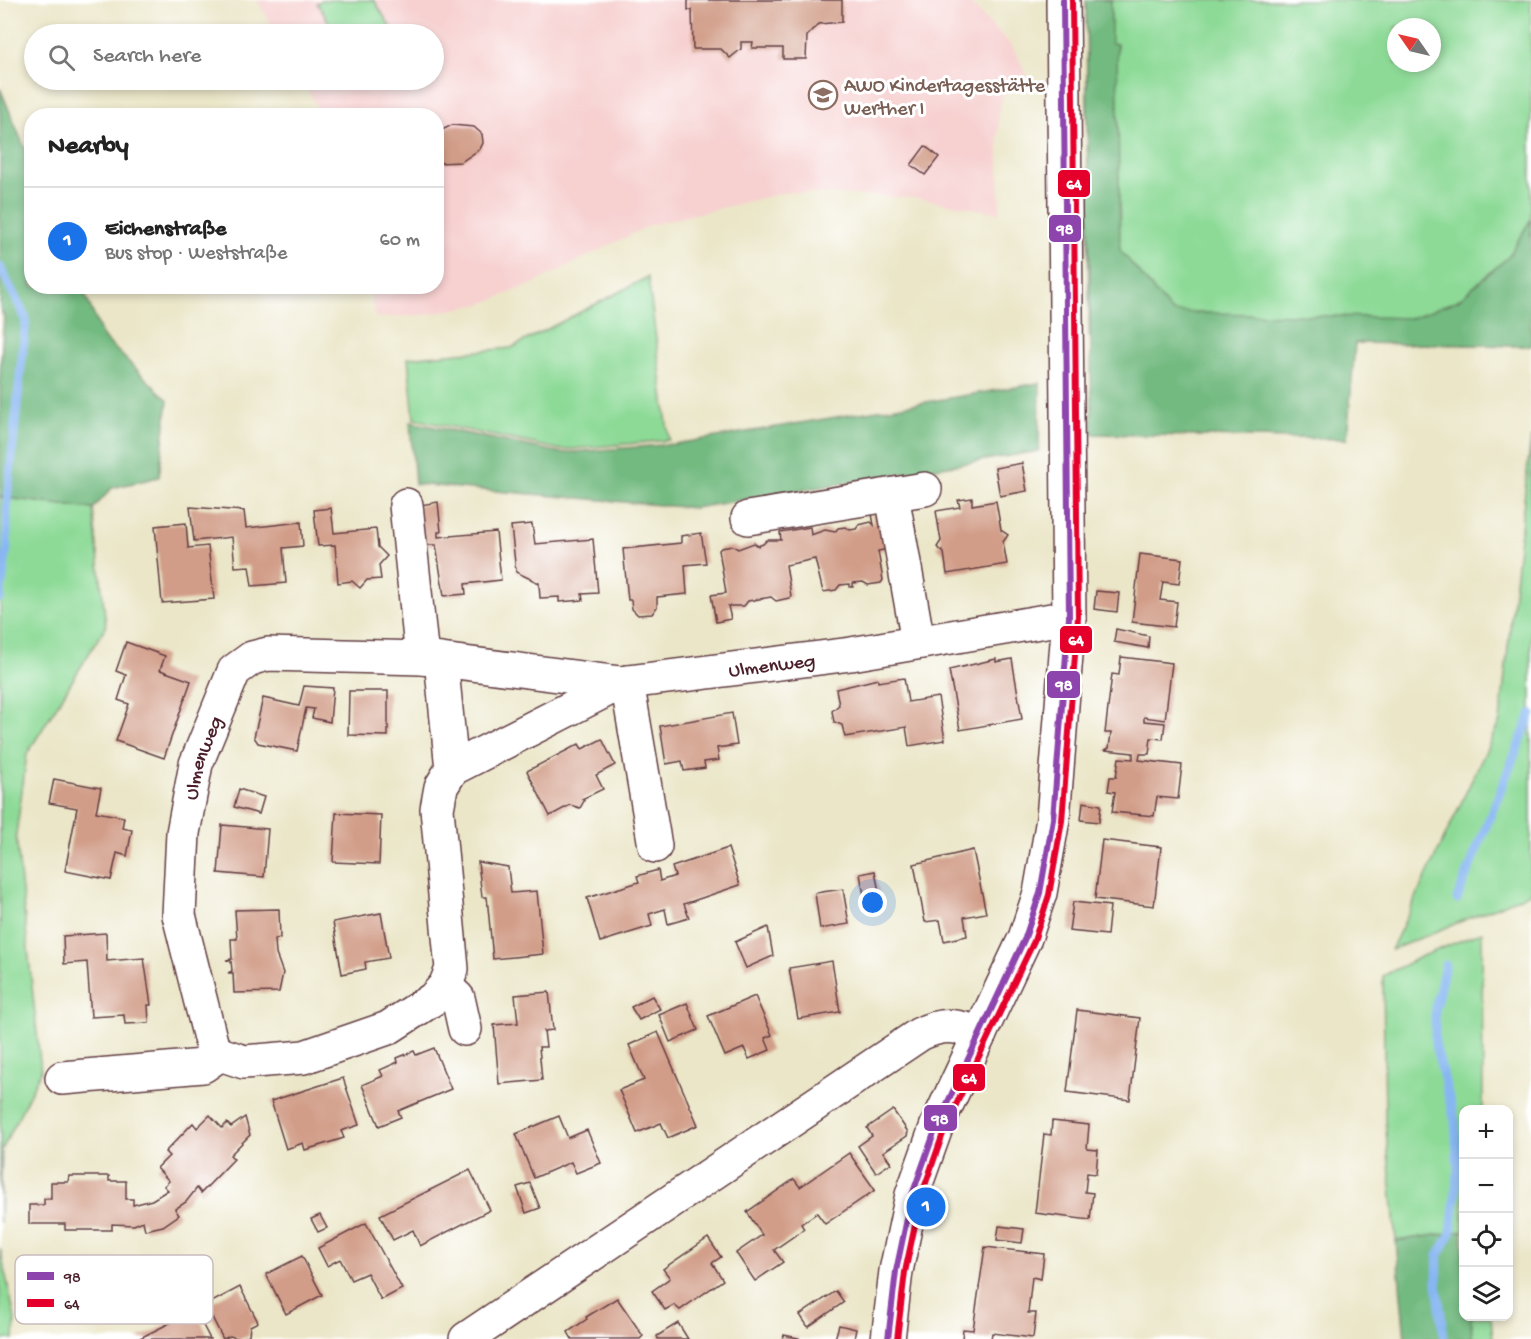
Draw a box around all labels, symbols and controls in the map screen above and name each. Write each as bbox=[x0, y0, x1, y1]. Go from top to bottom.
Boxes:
north arrow bbox=[1387, 18, 1441, 72]
search box bbox=[24, 24, 444, 90]
icon: search bbox=[45, 41, 78, 74]
text: Search here bbox=[93, 44, 201, 70]
place label: AWO Kindertagesstätte Werther I bbox=[844, 76, 1046, 122]
school or university icon: AWO Kindertagesstätte Werther I bbox=[807, 79, 839, 111]
text: Nearby bbox=[48, 132, 129, 163]
line badge: 64 bbox=[1057, 169, 1091, 198]
text: 64 bbox=[1066, 177, 1082, 196]
line badge: 98 bbox=[1048, 214, 1082, 243]
text: Eichenstraße bbox=[105, 217, 226, 243]
text: 98 bbox=[1056, 222, 1074, 241]
text: 1 bbox=[63, 230, 72, 253]
text: 60 m bbox=[380, 230, 420, 253]
text: Bus stop · Weststraße bbox=[105, 243, 287, 266]
line badge: 64 bbox=[1059, 625, 1093, 654]
text: 64 bbox=[1068, 633, 1084, 652]
street label: Ulmenweg bbox=[727, 651, 817, 684]
line badge: 98 bbox=[1046, 670, 1081, 699]
text: 98 bbox=[1055, 678, 1073, 697]
street label: Ulmenweg bbox=[181, 714, 229, 802]
your location bbox=[858, 888, 887, 917]
line badge: 64 bbox=[952, 1063, 986, 1092]
text: 64 bbox=[961, 1071, 977, 1090]
line badge: 98 bbox=[923, 1104, 958, 1132]
map controls bbox=[1459, 1105, 1513, 1321]
button: + bbox=[1459, 1105, 1513, 1159]
text: 98 bbox=[931, 1112, 949, 1131]
button: − bbox=[1459, 1159, 1513, 1213]
pin: 1 bbox=[906, 1184, 946, 1230]
button: locate bbox=[1459, 1213, 1513, 1267]
legend bbox=[15, 1255, 213, 1324]
button: layers bbox=[1459, 1267, 1513, 1321]
text: 98 bbox=[63, 1270, 81, 1289]
text: 64 bbox=[64, 1297, 80, 1316]

